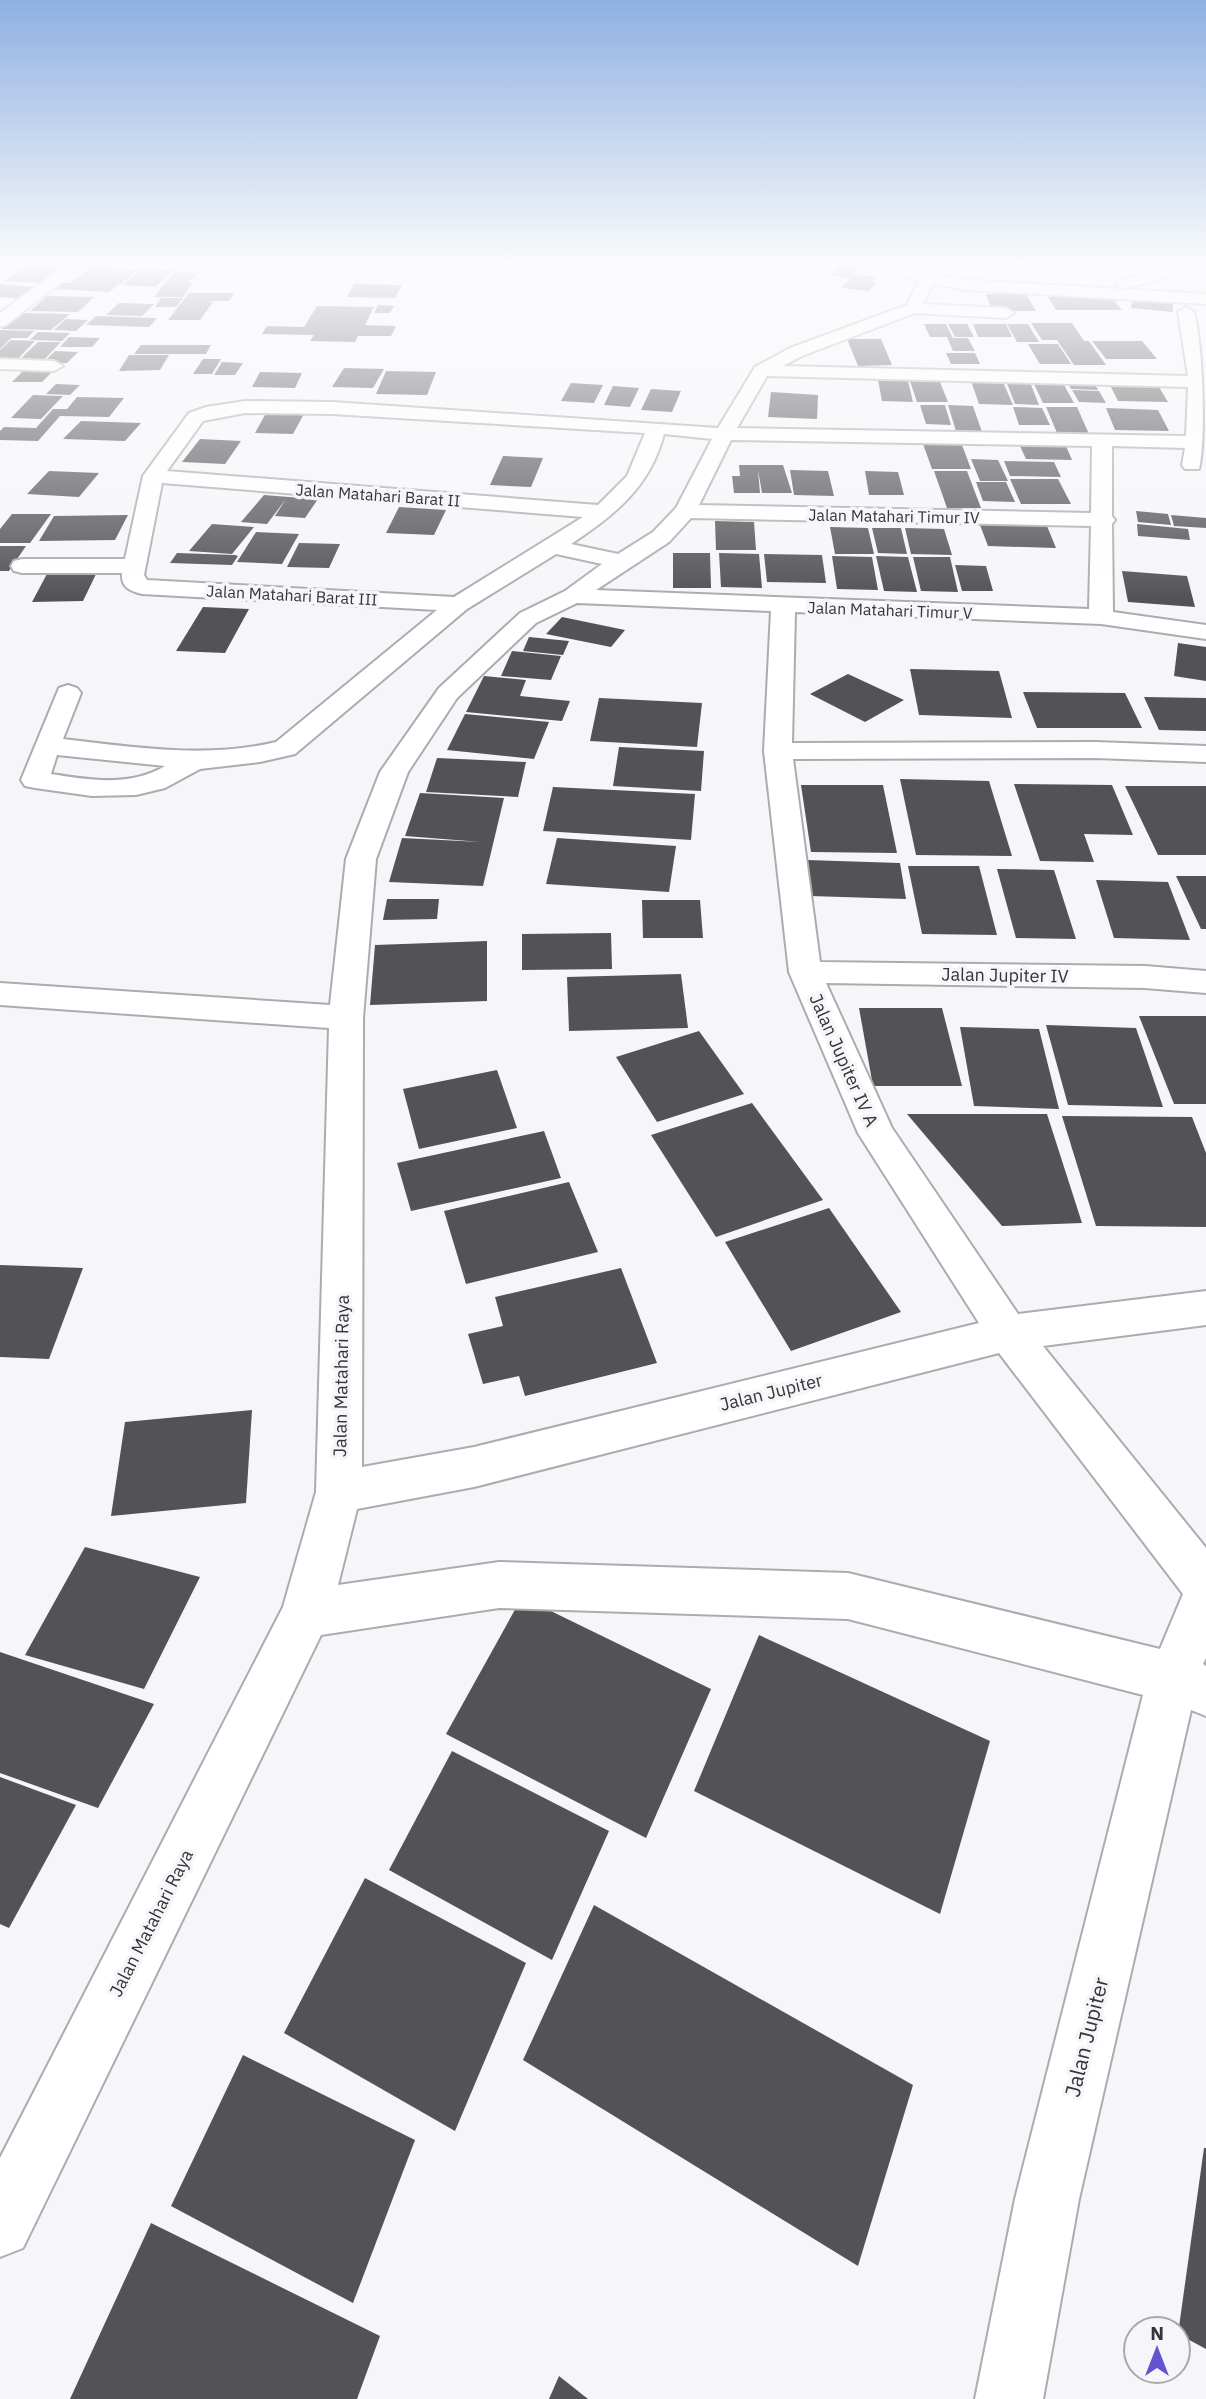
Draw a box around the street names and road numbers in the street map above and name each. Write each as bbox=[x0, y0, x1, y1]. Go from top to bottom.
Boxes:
street label: Jalan Matahari Barat II bbox=[295, 479, 461, 511]
street label: Jalan Matahari Timur IV bbox=[808, 505, 980, 527]
street label: Jalan Matahari Barat III bbox=[206, 581, 378, 609]
street label: Jalan Matahari Timur V bbox=[807, 597, 973, 623]
street label: Jalan Jupiter IV bbox=[941, 962, 1069, 988]
street label: Jalan Jupiter IV A bbox=[804, 990, 884, 1130]
street label: Jalan Matahari Raya bbox=[328, 1294, 354, 1457]
street label: Jalan Jupiter bbox=[717, 1368, 825, 1416]
street label: Jalan Matahari Raya bbox=[104, 1845, 198, 2001]
street label: Jalan Jupiter bbox=[1058, 1974, 1114, 2100]

